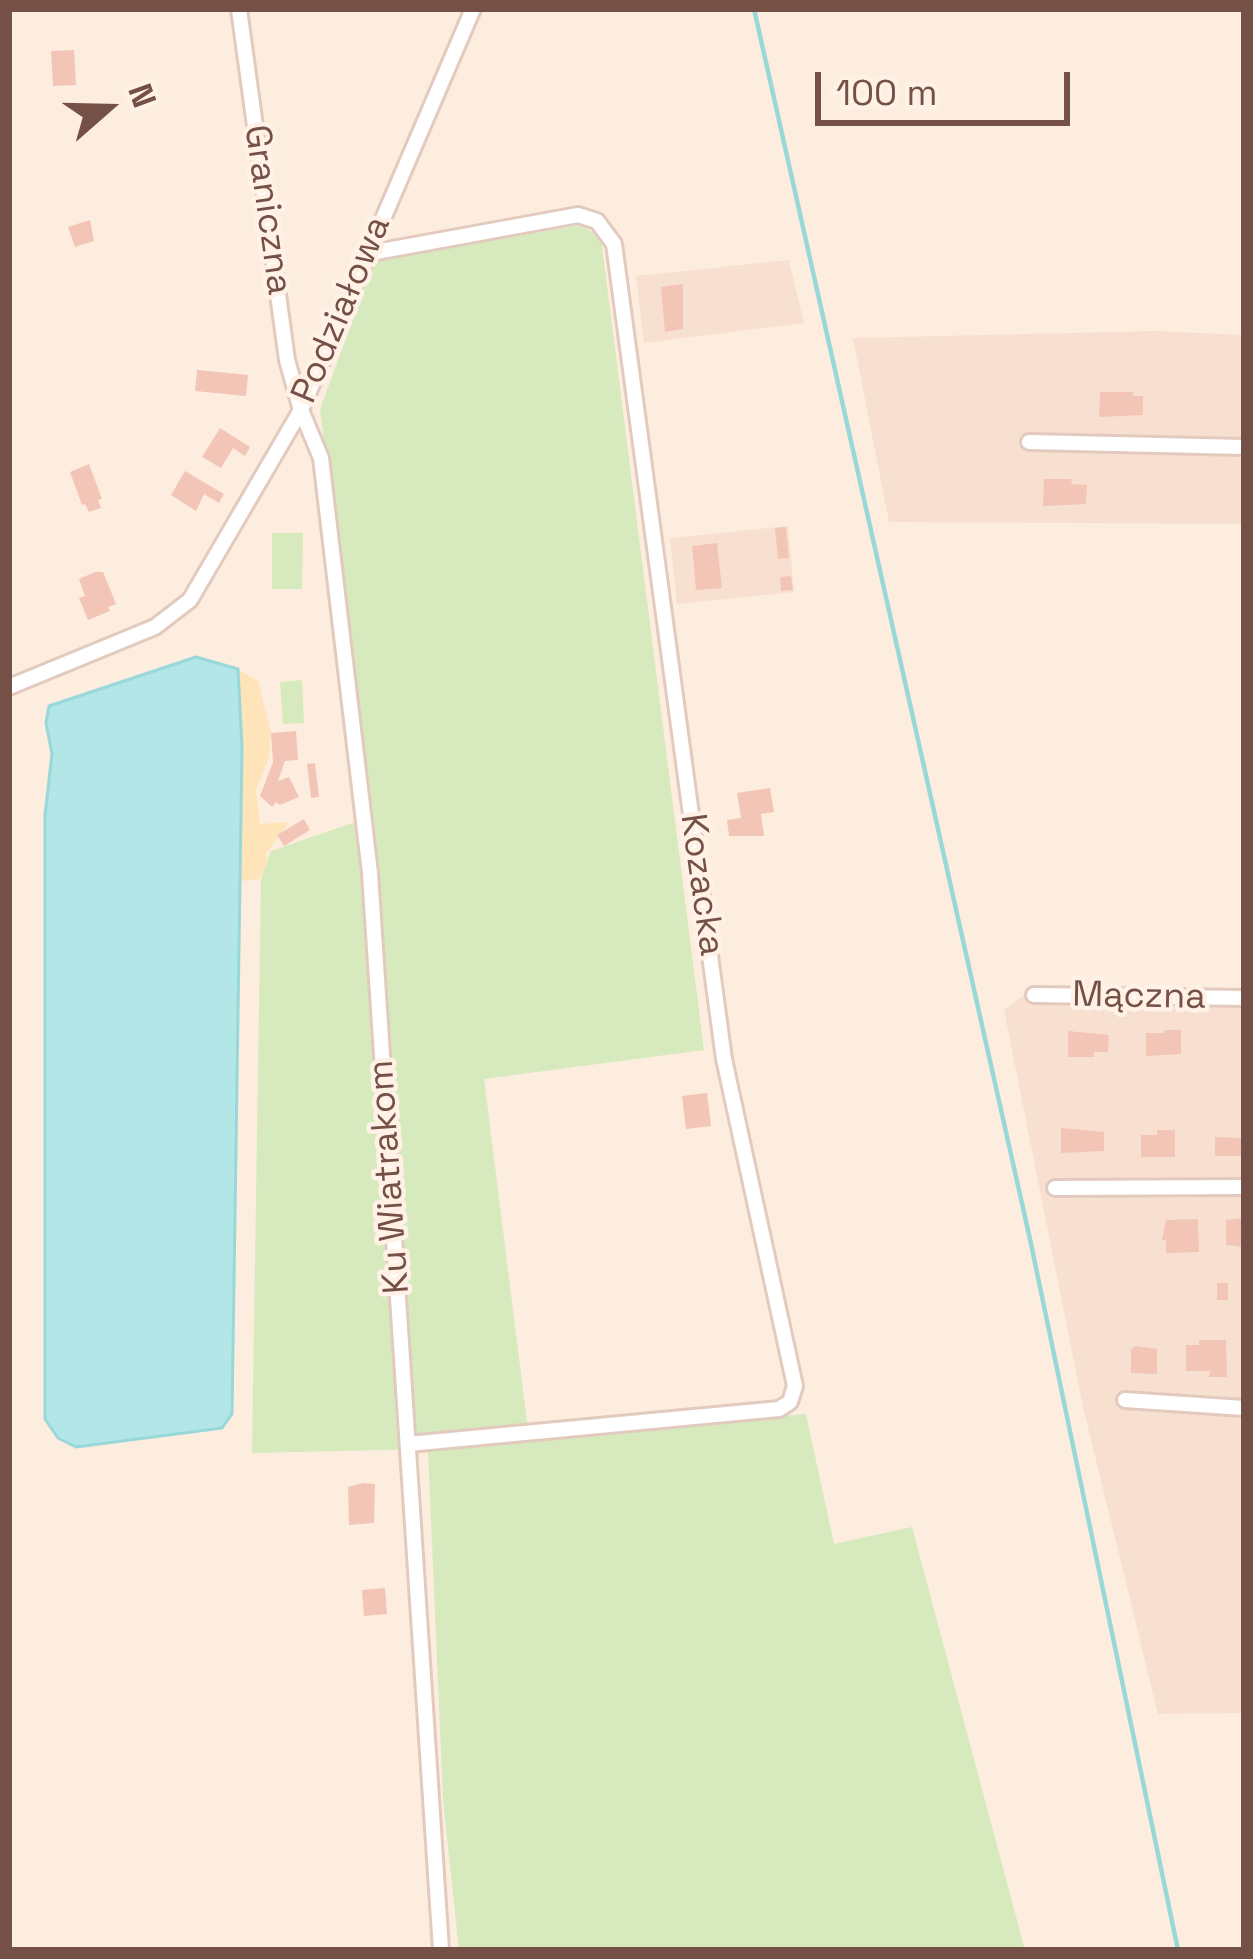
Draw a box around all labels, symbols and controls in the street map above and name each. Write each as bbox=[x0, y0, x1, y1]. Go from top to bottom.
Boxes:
north arrow bbox=[48, 48, 168, 168]
scale bar bbox=[821, 48, 1076, 122]
text: 100 m bbox=[836, 70, 937, 116]
text: N bbox=[118, 78, 165, 113]
street label: Graniczna bbox=[234, 122, 300, 298]
street label: Podziałowa bbox=[283, 210, 401, 410]
street label: Kozacka bbox=[670, 811, 732, 959]
street label: Mączna bbox=[1072, 974, 1206, 1020]
street label: Ku Wiatrakom bbox=[360, 1058, 420, 1296]

